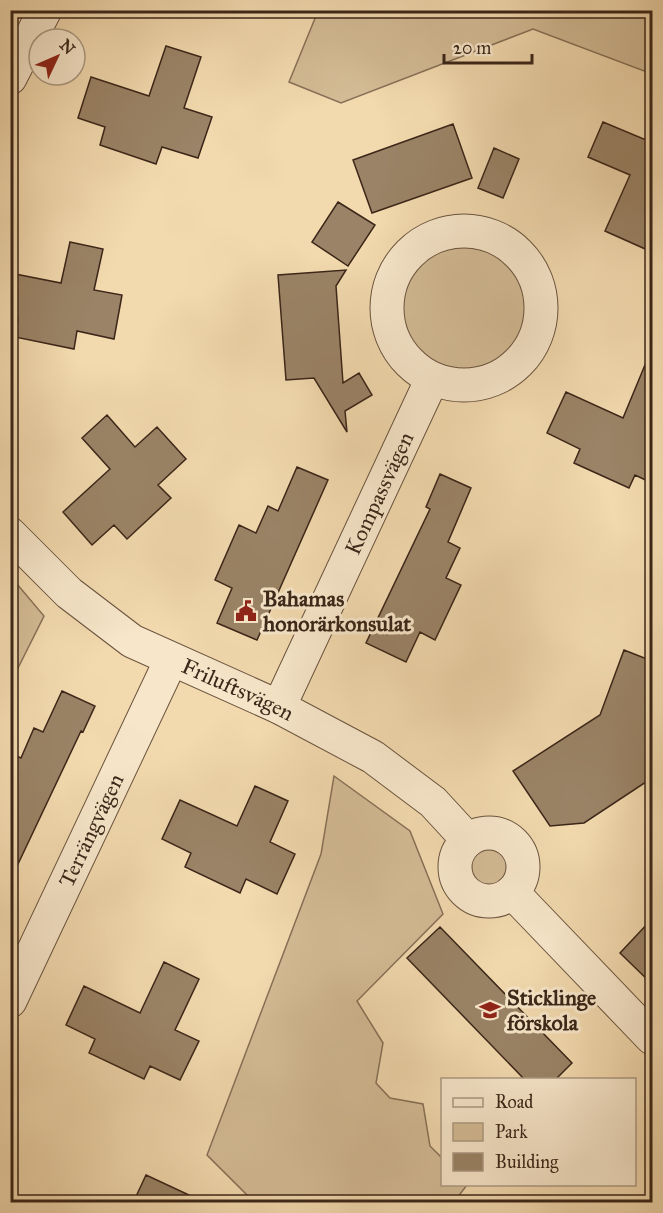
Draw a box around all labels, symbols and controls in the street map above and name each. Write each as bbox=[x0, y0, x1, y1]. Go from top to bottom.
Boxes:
north arrow bbox=[27, 27, 87, 87]
scale bar bbox=[444, 27, 532, 65]
text: N bbox=[56, 35, 79, 59]
text: 20 m bbox=[453, 37, 491, 59]
street label: Kompassvägen bbox=[339, 427, 420, 559]
place label: Bahamas honorärkonsulat bbox=[262, 585, 411, 637]
public building icon: Bahamas honorärkonsulat bbox=[234, 599, 258, 623]
street label: Friluftsvägen bbox=[178, 652, 299, 727]
street label: Terrängvägen bbox=[53, 769, 129, 891]
place label: Sticklinge förskola bbox=[506, 984, 596, 1036]
school or university icon: Sticklinge förskola bbox=[478, 998, 502, 1022]
legend bbox=[441, 1078, 636, 1186]
text: Road bbox=[495, 1091, 533, 1113]
text: Park bbox=[495, 1121, 528, 1143]
text: Building bbox=[495, 1151, 559, 1174]

